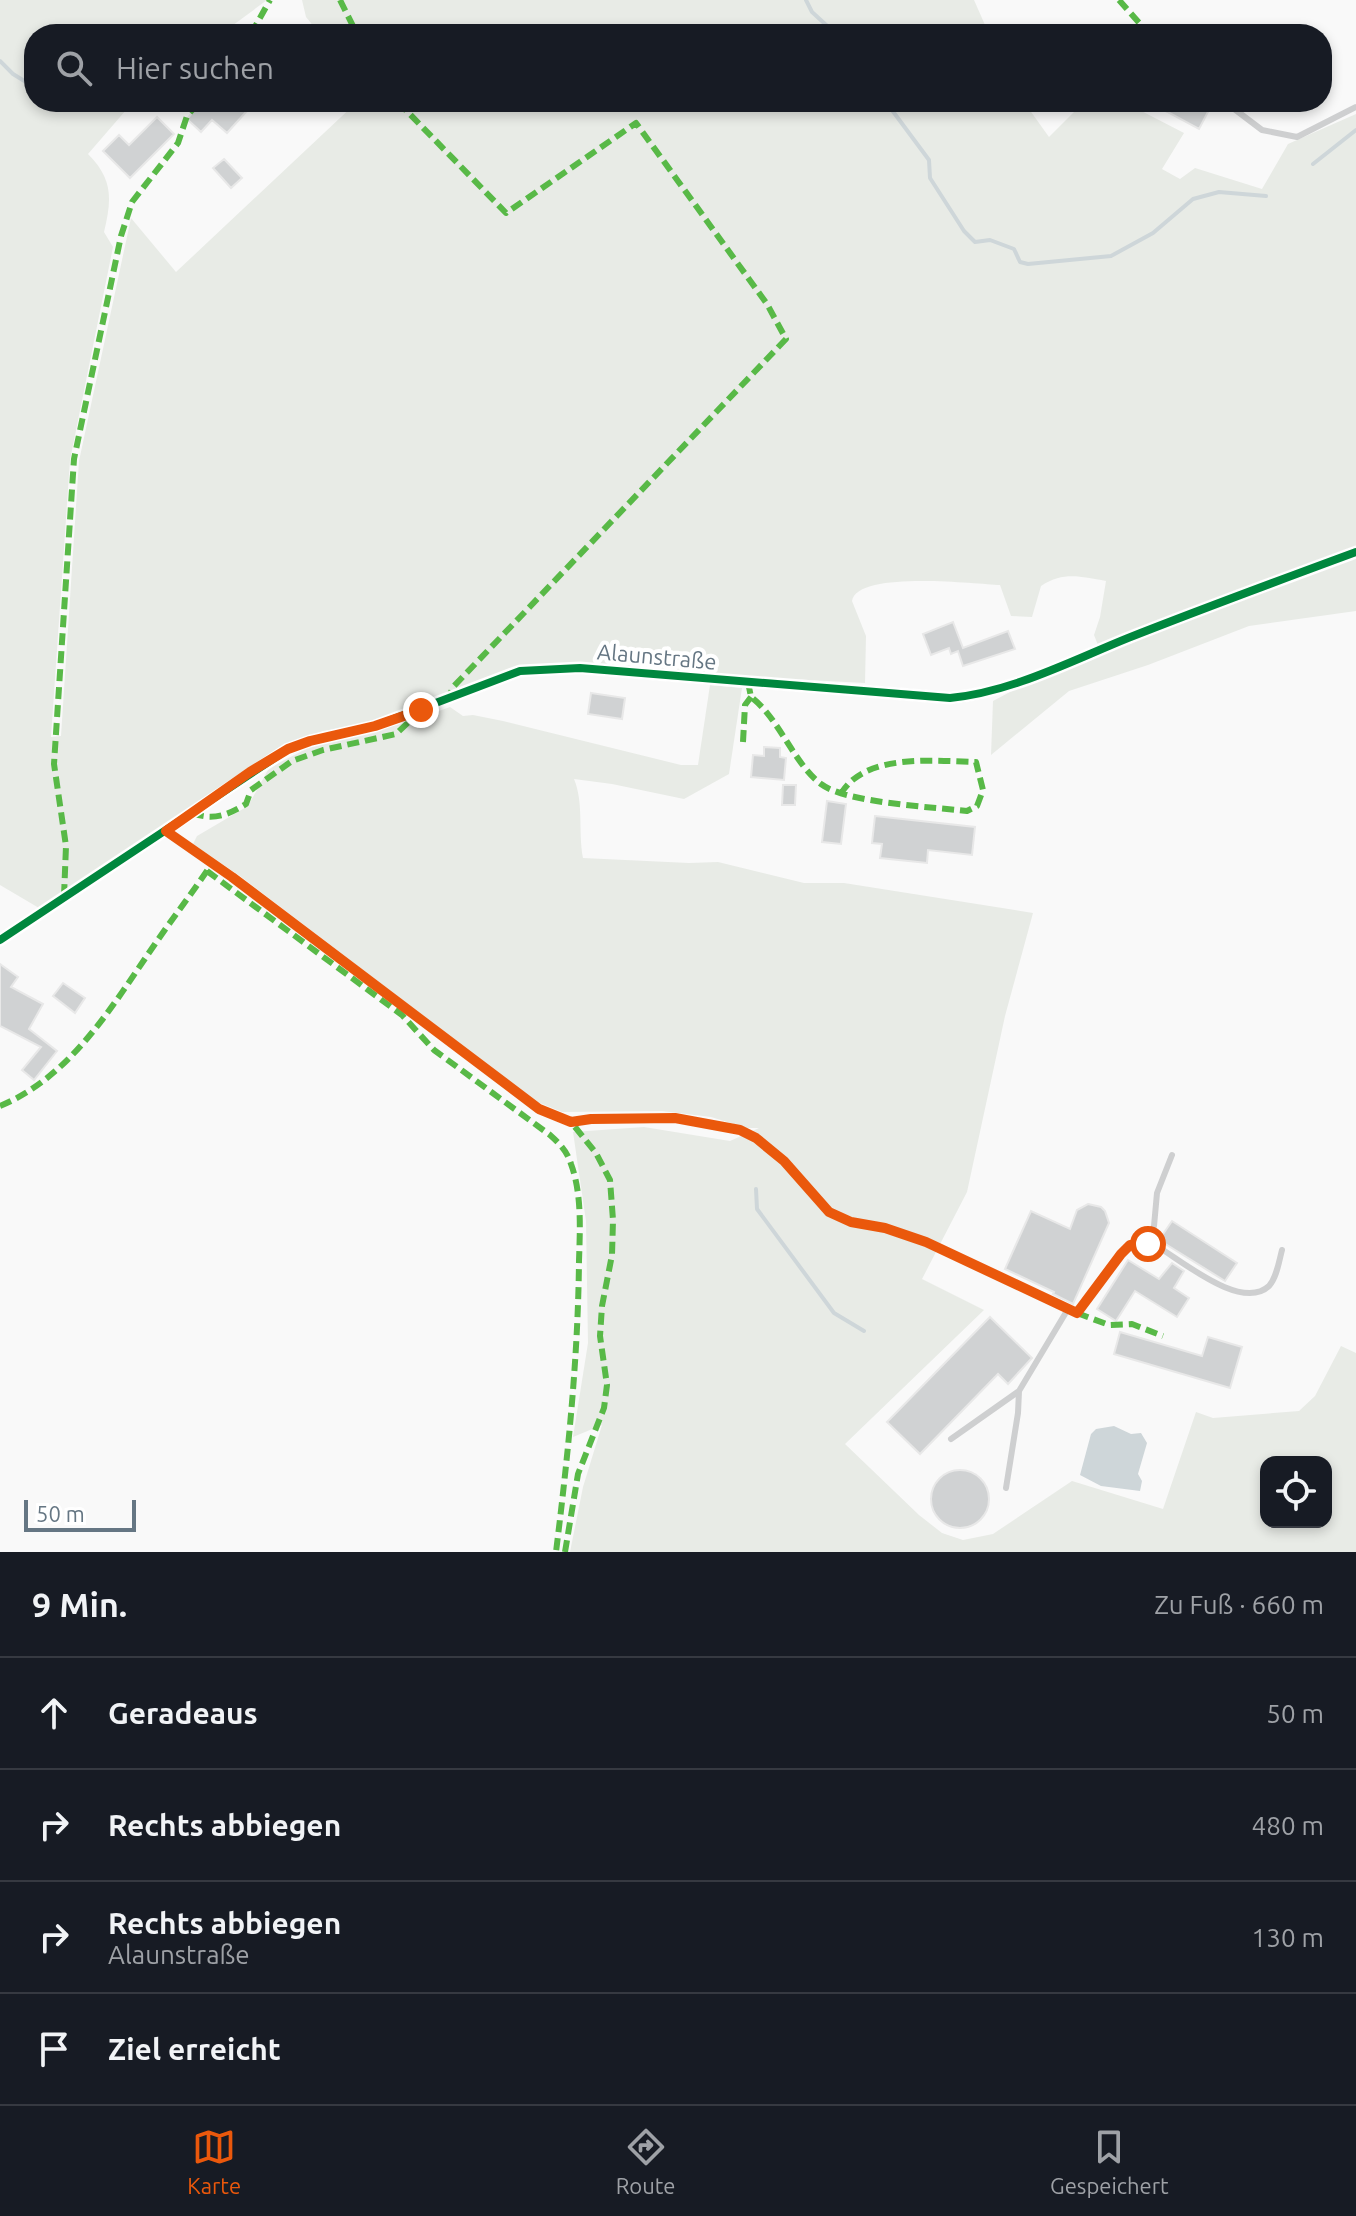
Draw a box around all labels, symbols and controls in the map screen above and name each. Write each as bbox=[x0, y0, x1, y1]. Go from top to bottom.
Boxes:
search box bbox=[24, 24, 1332, 112]
icon: search bbox=[52, 46, 96, 90]
text: Hier suchen bbox=[116, 51, 274, 85]
street label: Alaunstraße bbox=[596, 638, 718, 674]
route end bbox=[403, 692, 439, 728]
route start bbox=[1130, 1226, 1166, 1262]
map controls bbox=[1260, 1456, 1332, 1528]
button: locate bbox=[1260, 1456, 1332, 1528]
scale bar bbox=[24, 1496, 136, 1532]
text: 50 m bbox=[36, 1501, 85, 1526]
text: 9 Min. bbox=[32, 1585, 127, 1623]
text: Zu Fuß · 660 m bbox=[1154, 1590, 1324, 1619]
icon: ahead bbox=[32, 1691, 76, 1735]
text: Geradeaus bbox=[108, 1696, 258, 1730]
text: 50 m bbox=[1266, 1699, 1324, 1728]
icon: right bbox=[32, 1803, 76, 1847]
text: Rechts abbiegen bbox=[108, 1808, 341, 1842]
text: 480 m bbox=[1252, 1811, 1324, 1840]
text: Rechts abbiegen bbox=[108, 1906, 341, 1940]
icon: right bbox=[32, 1915, 76, 1959]
text: 130 m bbox=[1252, 1923, 1324, 1952]
text: Alaunstraße bbox=[108, 1940, 250, 1969]
icon: arrive bbox=[32, 2027, 76, 2071]
text: Ziel erreicht bbox=[108, 2032, 281, 2066]
tab: Karte bbox=[187, 2125, 241, 2198]
tab: Route bbox=[616, 2125, 676, 2198]
tab: Gespeichert bbox=[1050, 2125, 1169, 2198]

